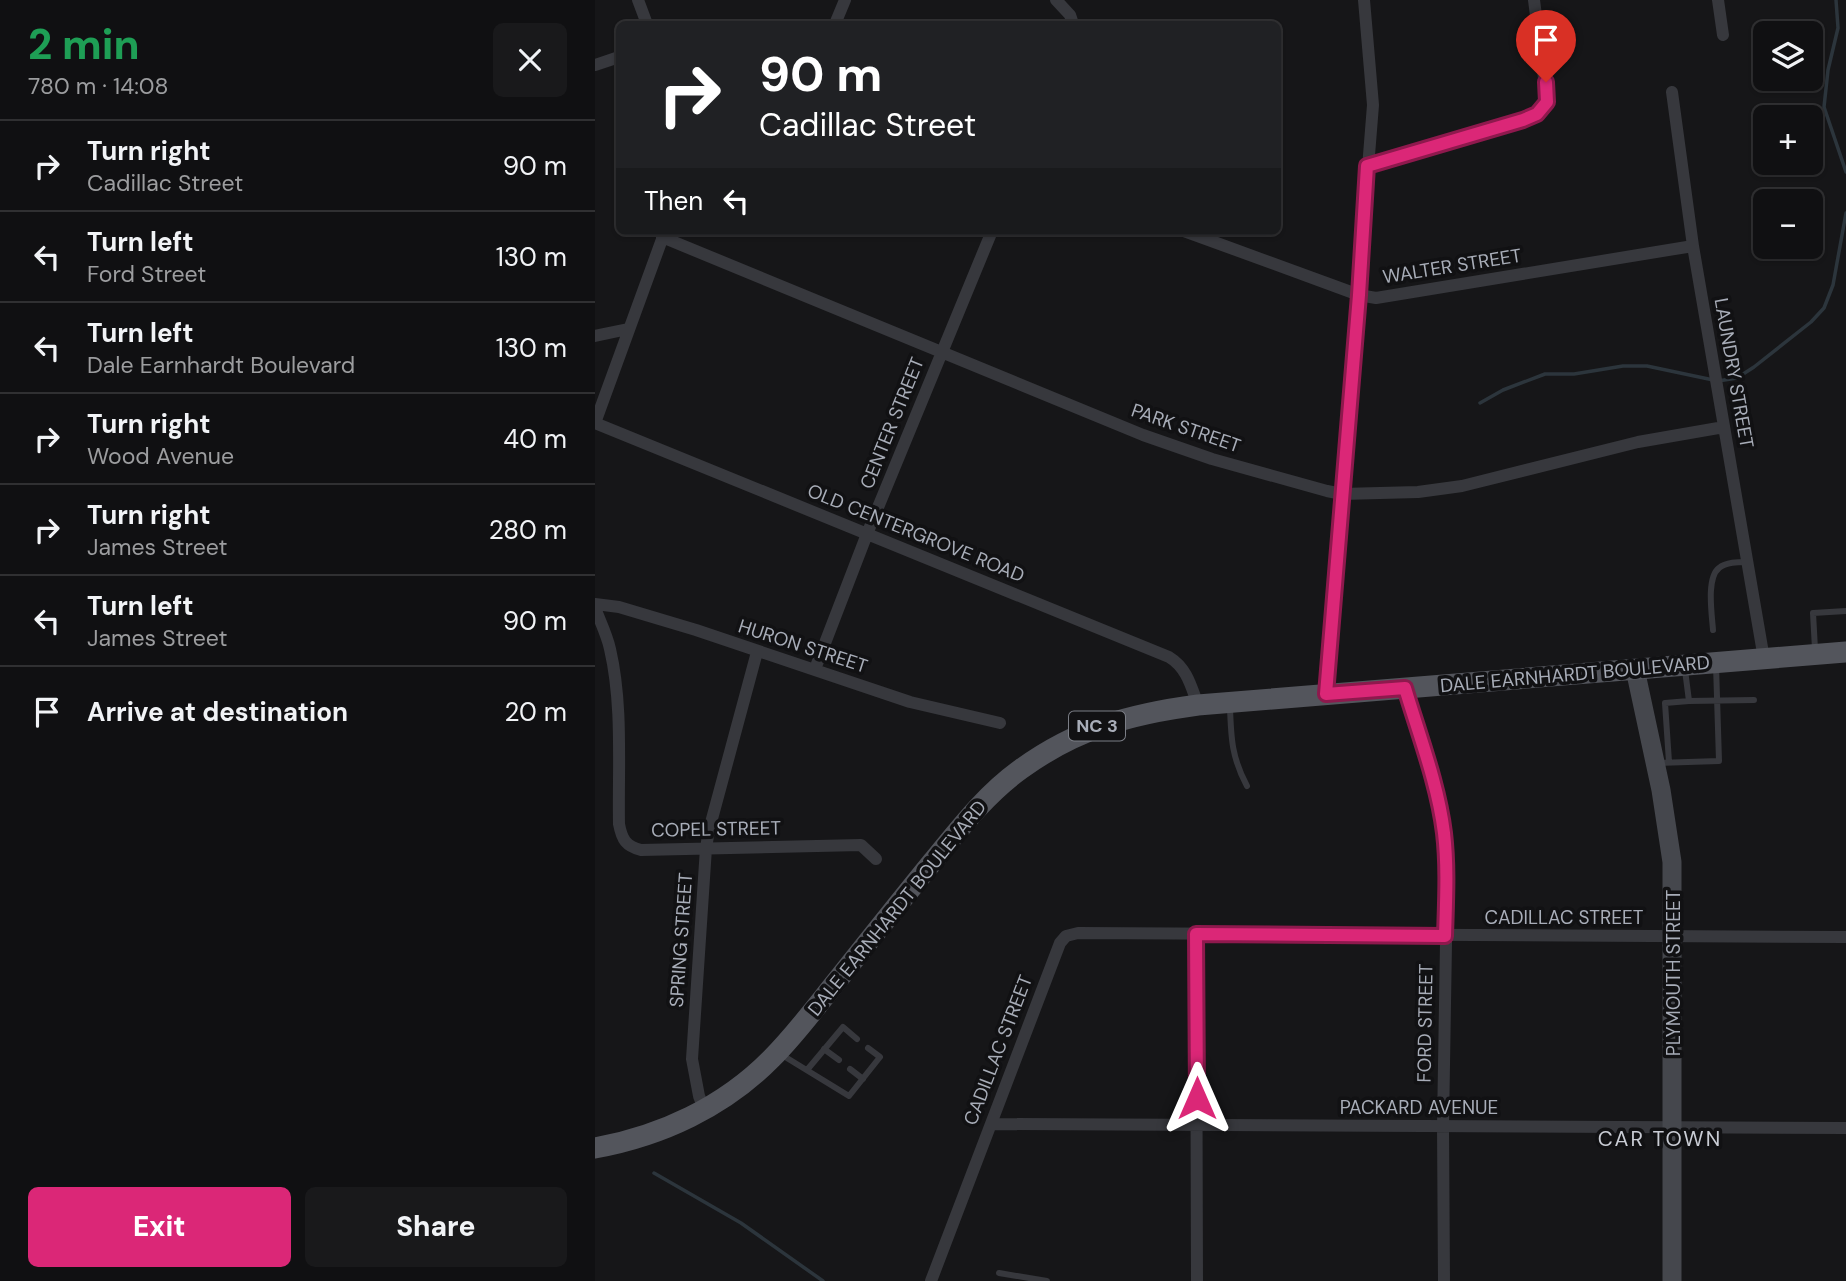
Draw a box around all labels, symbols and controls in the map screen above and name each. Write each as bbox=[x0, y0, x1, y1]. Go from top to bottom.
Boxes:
pin bbox=[1516, 10, 1576, 82]
text: 2 min bbox=[28, 17, 139, 72]
icon: arrive bbox=[1527, 21, 1565, 59]
map controls bbox=[1753, 21, 1823, 259]
button: layers bbox=[1753, 21, 1823, 91]
button: close bbox=[493, 23, 567, 97]
text: 90 m bbox=[759, 42, 882, 106]
icon: right bbox=[644, 49, 735, 140]
text: 780 m · 14:08 bbox=[28, 71, 169, 101]
text: Cadillac Street bbox=[759, 104, 976, 146]
button: + bbox=[1753, 105, 1823, 175]
text: Turn right bbox=[87, 134, 211, 168]
icon: right bbox=[28, 147, 66, 185]
text: 90 m bbox=[503, 149, 567, 183]
text: Cadillac Street bbox=[87, 168, 243, 198]
icon: left bbox=[717, 182, 755, 220]
text: Then bbox=[644, 184, 703, 218]
button: − bbox=[1753, 189, 1823, 259]
text: Turn left bbox=[87, 225, 194, 259]
icon: left bbox=[28, 238, 66, 276]
text: 130 m bbox=[496, 240, 567, 274]
street label: WALTER STREET bbox=[1381, 243, 1523, 289]
text: Ford Street bbox=[87, 259, 206, 289]
street label: LAUNDRY STREET bbox=[1708, 296, 1760, 450]
text: Turn left bbox=[87, 316, 194, 350]
icon: left bbox=[28, 329, 66, 367]
text: 130 m bbox=[496, 331, 567, 365]
text: Dale Earnhardt Boulevard bbox=[87, 350, 355, 380]
street label: CENTER STREET bbox=[854, 353, 930, 493]
street label: PARK STREET bbox=[1128, 398, 1244, 459]
text: Turn right bbox=[87, 407, 211, 441]
icon: right bbox=[28, 420, 66, 458]
text: 40 m bbox=[503, 422, 567, 456]
text: Wood Avenue bbox=[87, 441, 234, 471]
street label: OLD CENTERGROVE ROAD bbox=[804, 478, 1028, 588]
text: Turn right bbox=[87, 498, 211, 532]
icon: right bbox=[28, 511, 66, 549]
text: 280 m bbox=[489, 513, 567, 547]
text: James Street bbox=[87, 532, 227, 562]
text: Turn left bbox=[87, 589, 194, 623]
icon: left bbox=[28, 602, 66, 640]
text: 90 m bbox=[503, 604, 567, 638]
street label: HURON STREET bbox=[735, 613, 871, 679]
text: James Street bbox=[87, 623, 227, 653]
street label: DALE EARNHARDT BOULEVARD bbox=[1439, 650, 1711, 698]
icon: arrive bbox=[28, 693, 66, 731]
text: Arrive at destination bbox=[87, 695, 348, 729]
text: 20 m bbox=[504, 695, 567, 729]
road number: NC 3 bbox=[1069, 712, 1125, 740]
street label: DALE EARNHARDT BOULEVARD bbox=[802, 795, 992, 1021]
street label: COPEL STREET bbox=[651, 815, 782, 843]
street label: SPRING STREET bbox=[664, 871, 698, 1008]
street label: PLYMOUTH STREET bbox=[1661, 889, 1686, 1056]
street label: CADILLAC STREET bbox=[1485, 905, 1644, 930]
street label: FORD STREET bbox=[1411, 963, 1439, 1083]
street label: CADILLAC STREET bbox=[958, 971, 1038, 1129]
position arrow bbox=[1160, 1061, 1234, 1135]
street label: PACKARD AVENUE bbox=[1340, 1095, 1498, 1120]
district label: CAR TOWN bbox=[1598, 1125, 1722, 1153]
button: Exit bbox=[28, 1187, 291, 1267]
button: Share bbox=[305, 1187, 567, 1267]

